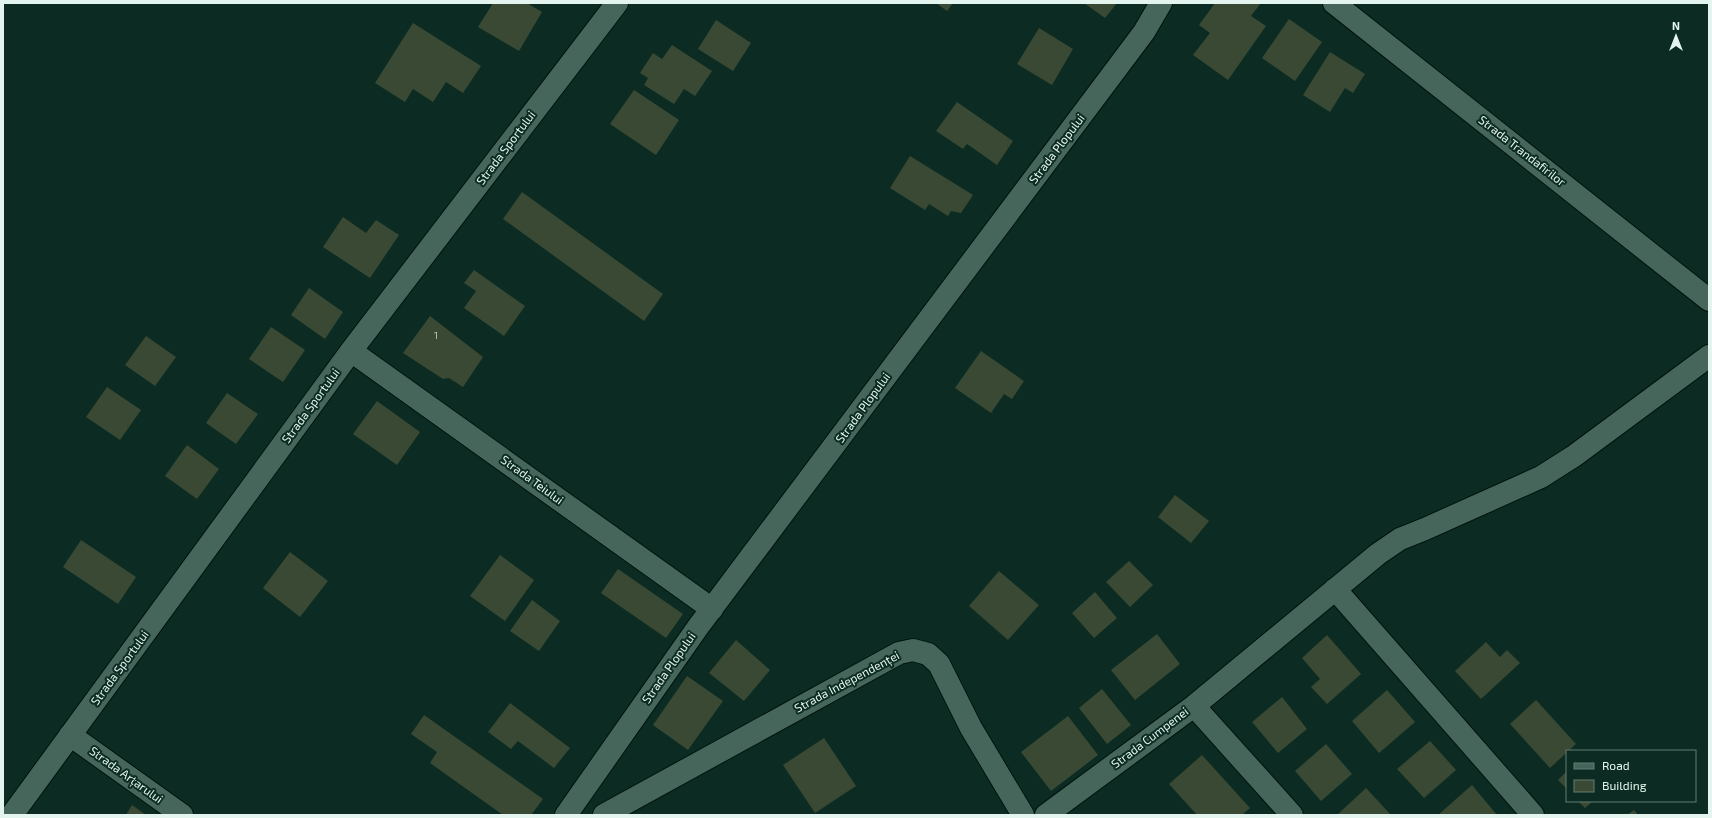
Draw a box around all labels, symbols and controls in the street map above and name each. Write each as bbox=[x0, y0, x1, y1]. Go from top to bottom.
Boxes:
north arrow bbox=[1656, 16, 1696, 56]
text: N bbox=[1672, 19, 1680, 32]
street label: Strada Sportului bbox=[473, 108, 538, 187]
street label: Strada Plopului bbox=[1026, 111, 1087, 186]
street label: Strada Trandafirilor bbox=[1476, 112, 1569, 189]
house number: 1 bbox=[434, 329, 438, 341]
street label: Strada Sportului bbox=[278, 365, 342, 445]
street label: Strada Plopului bbox=[832, 370, 892, 445]
street label: Strada Teiului bbox=[499, 452, 567, 507]
street label: Strada Sportului bbox=[87, 627, 151, 707]
street label: Strada Plopului bbox=[639, 629, 698, 706]
street label: Strada Independenței bbox=[792, 647, 902, 716]
street label: Strada Cumpenei bbox=[1108, 704, 1191, 771]
street label: Strada Arțarului bbox=[86, 743, 166, 807]
legend bbox=[1566, 750, 1696, 802]
text: Road bbox=[1602, 758, 1630, 772]
text: Building bbox=[1602, 778, 1647, 792]

